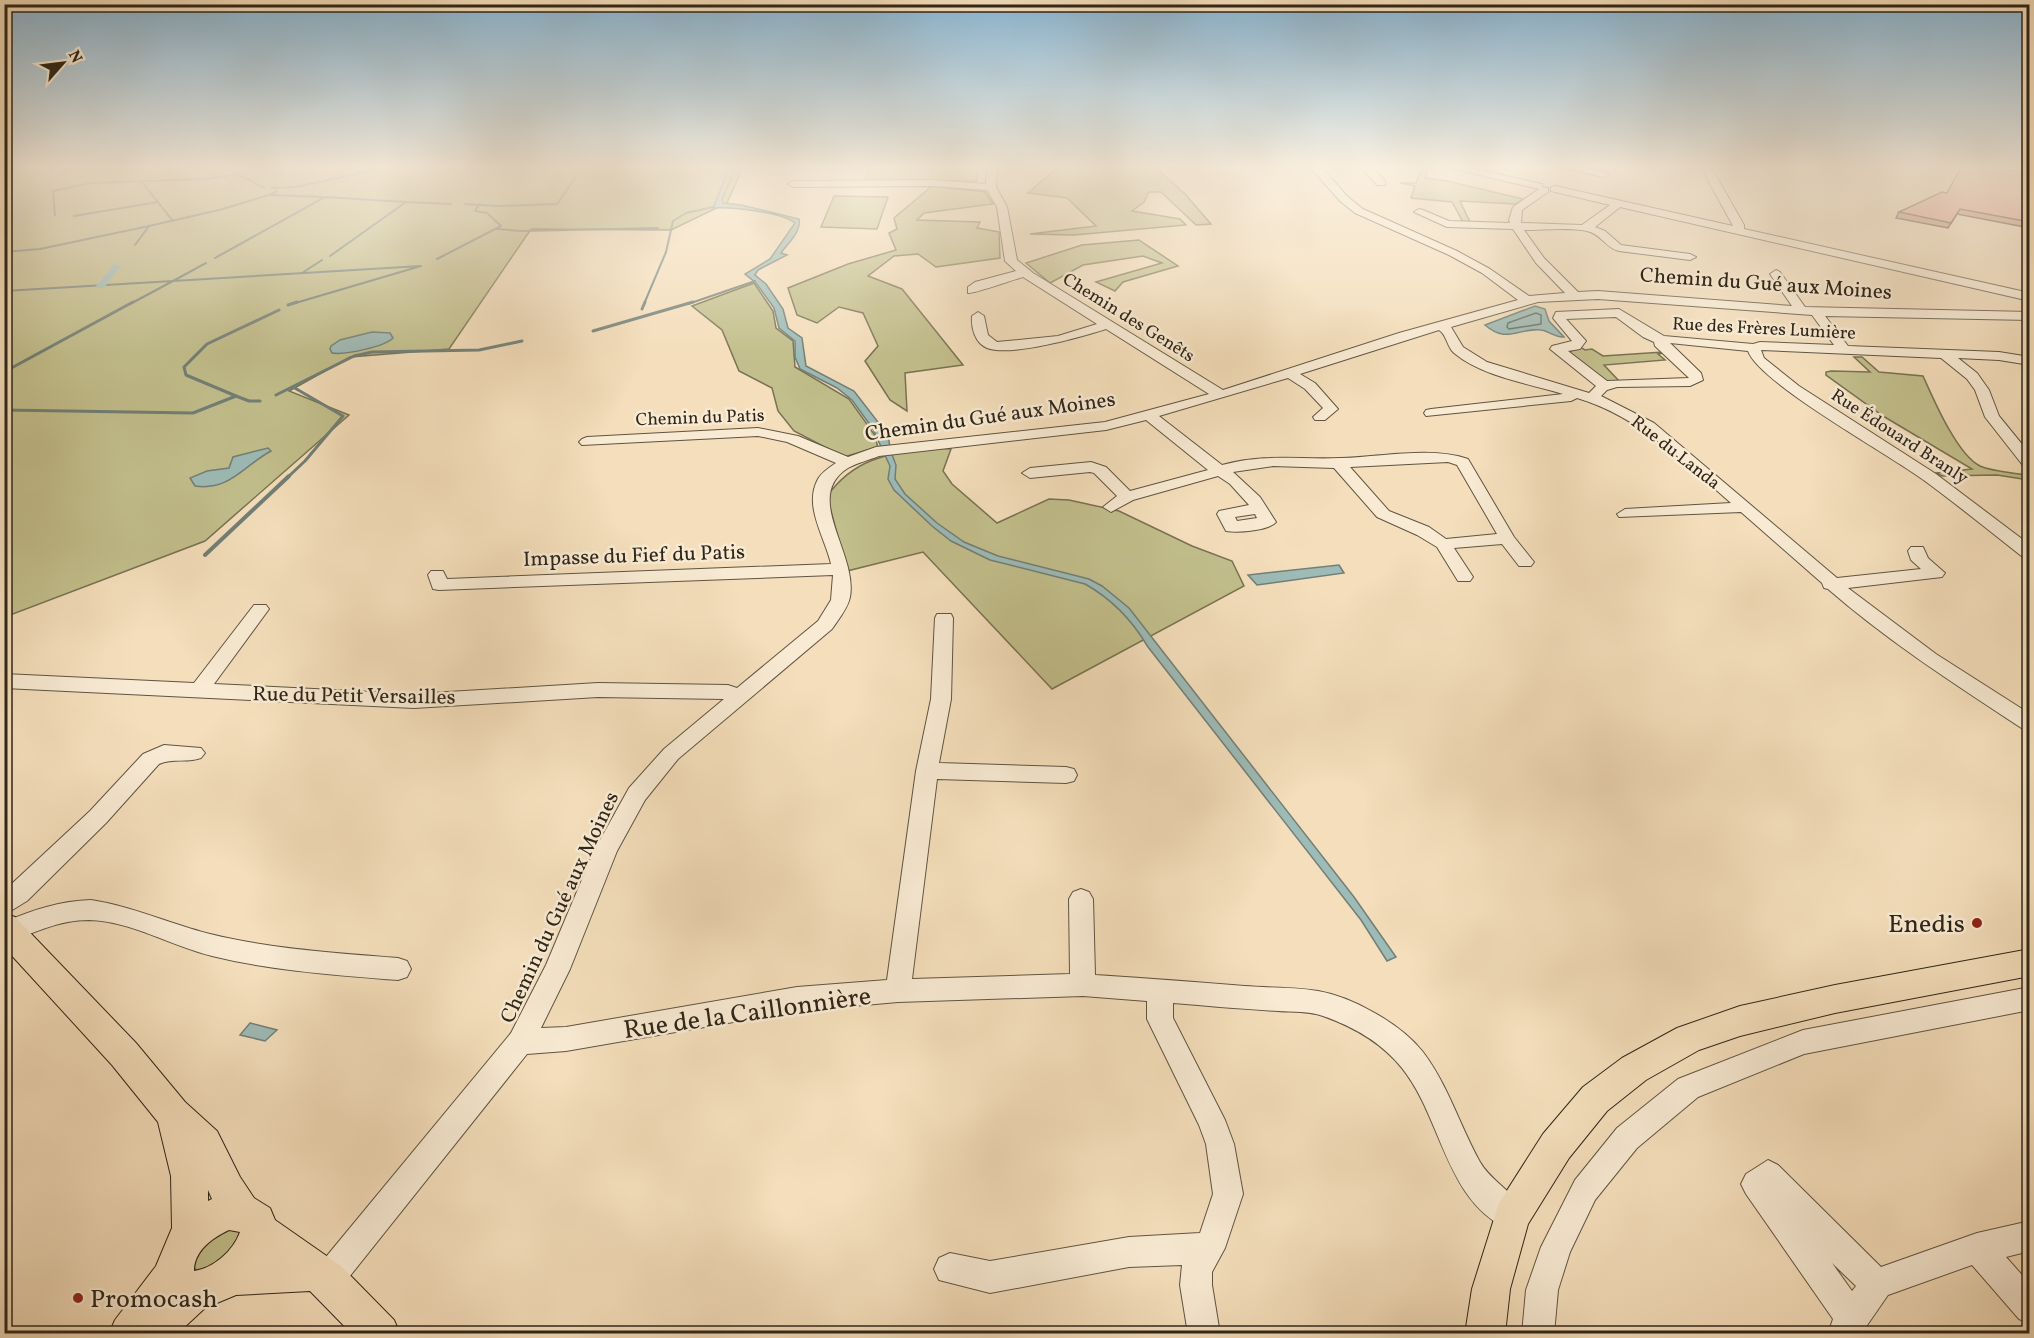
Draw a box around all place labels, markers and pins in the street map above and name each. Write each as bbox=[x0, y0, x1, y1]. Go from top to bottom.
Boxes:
place label: Enedis bbox=[1888, 907, 1965, 943]
marker: Enedis bbox=[1970, 916, 1984, 930]
place label: Promocash bbox=[90, 1282, 218, 1318]
marker: Promocash bbox=[71, 1291, 85, 1305]

